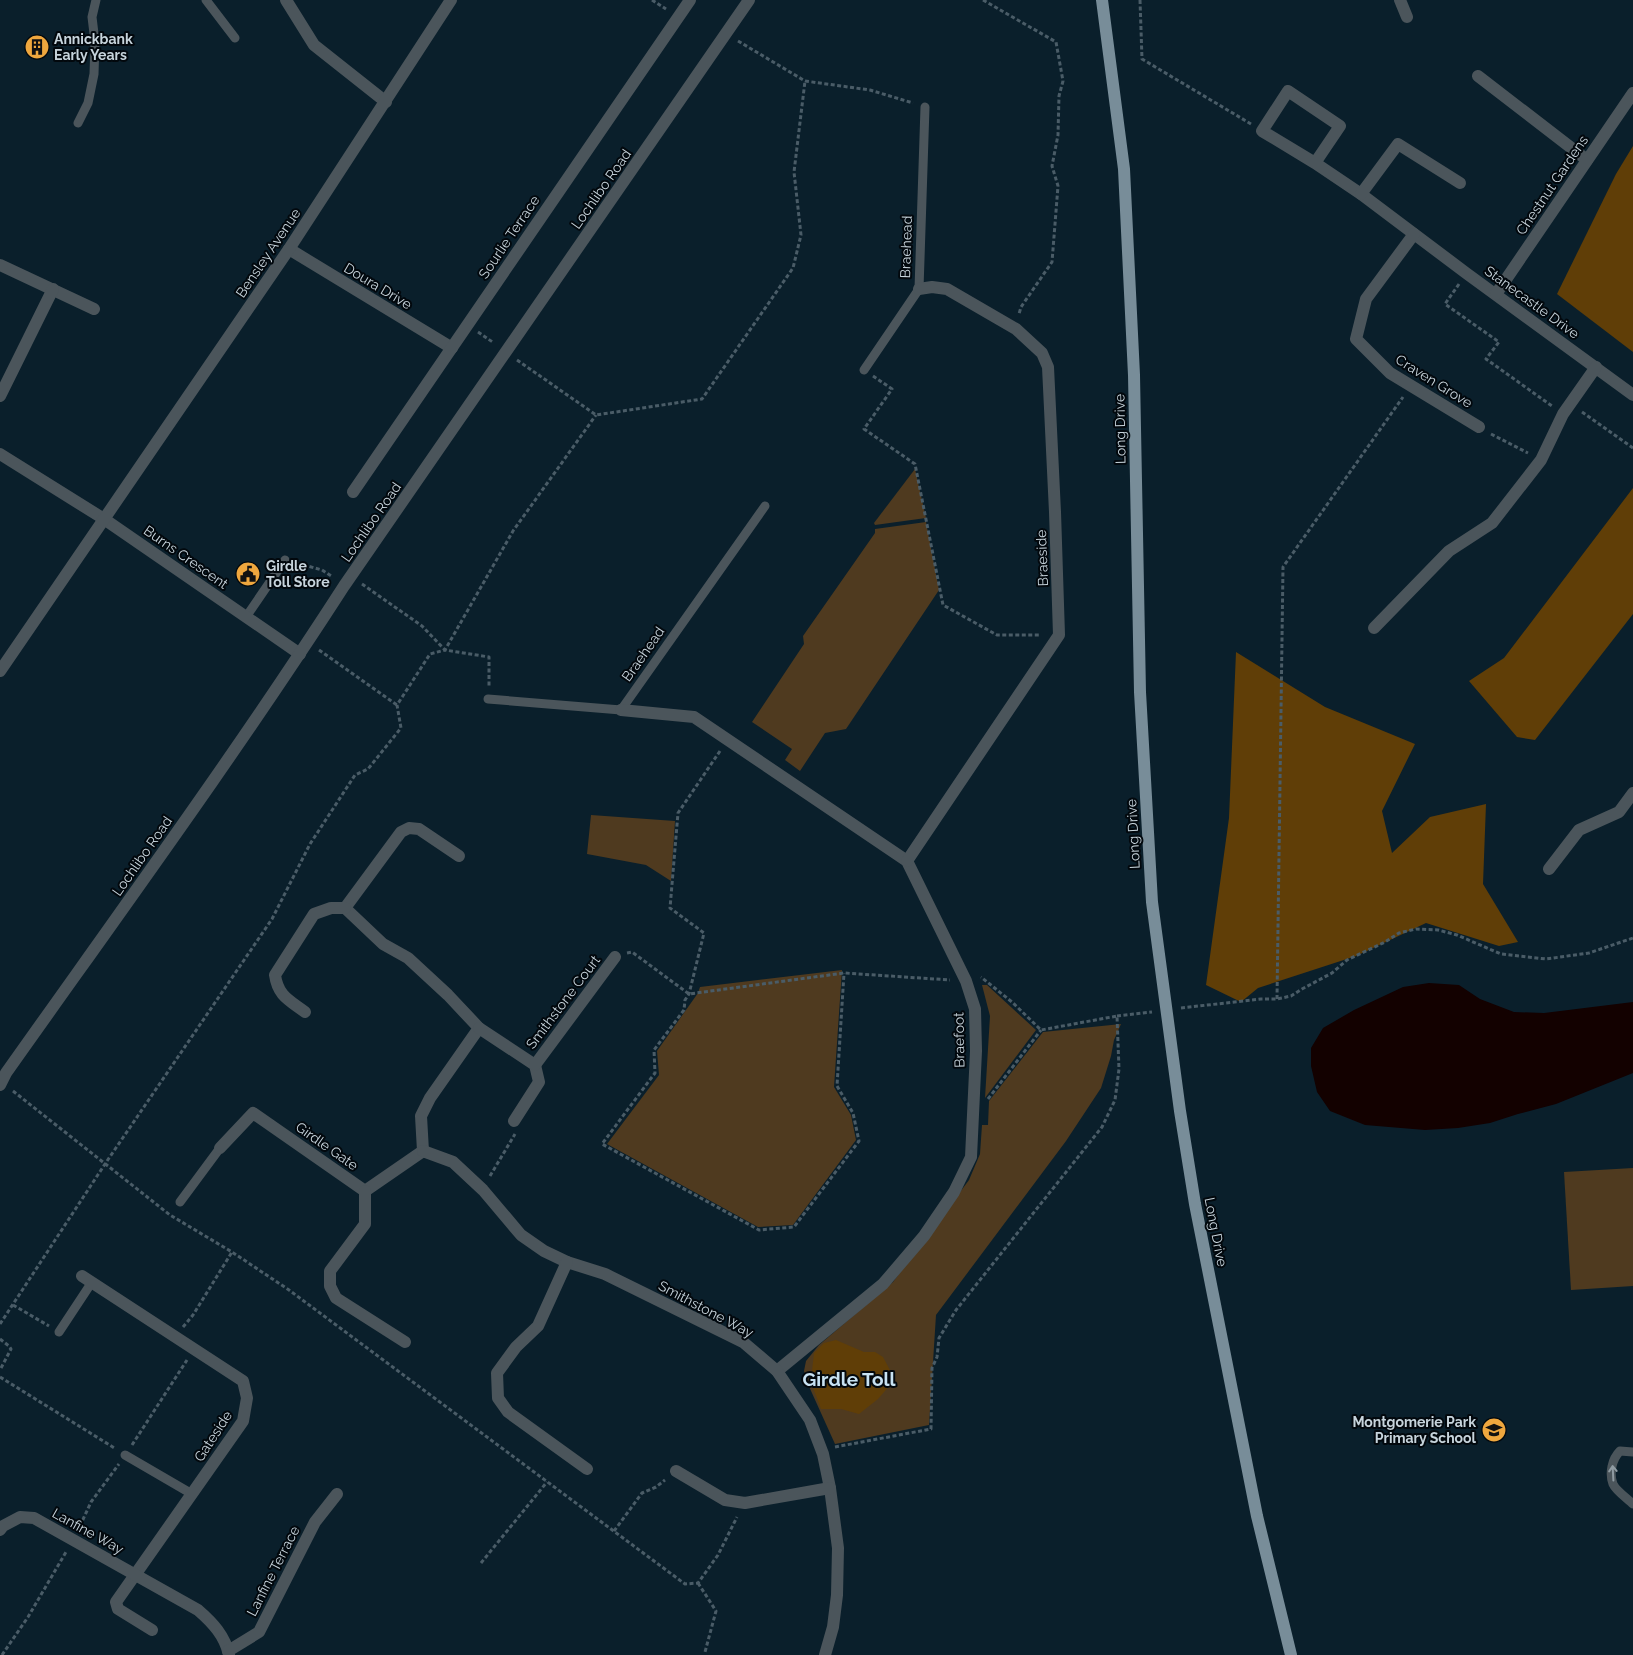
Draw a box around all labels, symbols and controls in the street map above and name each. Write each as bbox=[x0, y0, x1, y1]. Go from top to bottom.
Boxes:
place label: Annickbank Early Years bbox=[54, 31, 133, 63]
building icon: Annickbank Early Years bbox=[24, 34, 50, 60]
street label: Chestnut Gardens bbox=[1513, 132, 1591, 238]
street label: Lochlibo Road bbox=[568, 146, 634, 232]
street label: Sourlie Terrace bbox=[475, 192, 543, 282]
street label: Bensley Avenue bbox=[232, 206, 304, 300]
street label: Braehead bbox=[897, 215, 915, 279]
street label: Doura Drive bbox=[341, 260, 415, 312]
street label: Stanecastle Drive bbox=[1482, 262, 1582, 342]
street label: Craven Grove bbox=[1393, 351, 1475, 411]
street label: Long Drive bbox=[1111, 394, 1129, 464]
street label: Lochlibo Road bbox=[338, 479, 404, 565]
street label: Burns Crescent bbox=[141, 522, 231, 592]
street label: Braeside bbox=[1033, 529, 1051, 587]
place label: Girdle Toll Store bbox=[266, 558, 330, 590]
public building icon: Girdle Toll Store bbox=[235, 561, 261, 587]
street label: Braehead bbox=[618, 624, 668, 684]
street label: Long Drive bbox=[1123, 799, 1143, 869]
street label: Lochlibo Road bbox=[109, 813, 175, 899]
street label: Smithstone Court bbox=[523, 952, 603, 1052]
street label: Braefoot bbox=[951, 1012, 967, 1068]
street label: Girdle Gate bbox=[293, 1119, 361, 1173]
street label: Long Drive bbox=[1201, 1196, 1231, 1268]
street label: Smithstone Way bbox=[656, 1277, 757, 1341]
district label: Girdle Toll bbox=[803, 1368, 896, 1390]
street label: Gateside bbox=[191, 1408, 235, 1464]
place label: Montgomerie Park Primary School bbox=[1352, 1414, 1477, 1446]
school or university icon: Montgomerie Park Primary School bbox=[1481, 1417, 1507, 1443]
one-way arrow bbox=[1608, 1466, 1617, 1482]
street label: Lanfine Way bbox=[49, 1505, 127, 1557]
street label: Lanfine Terrace bbox=[243, 1523, 303, 1619]

